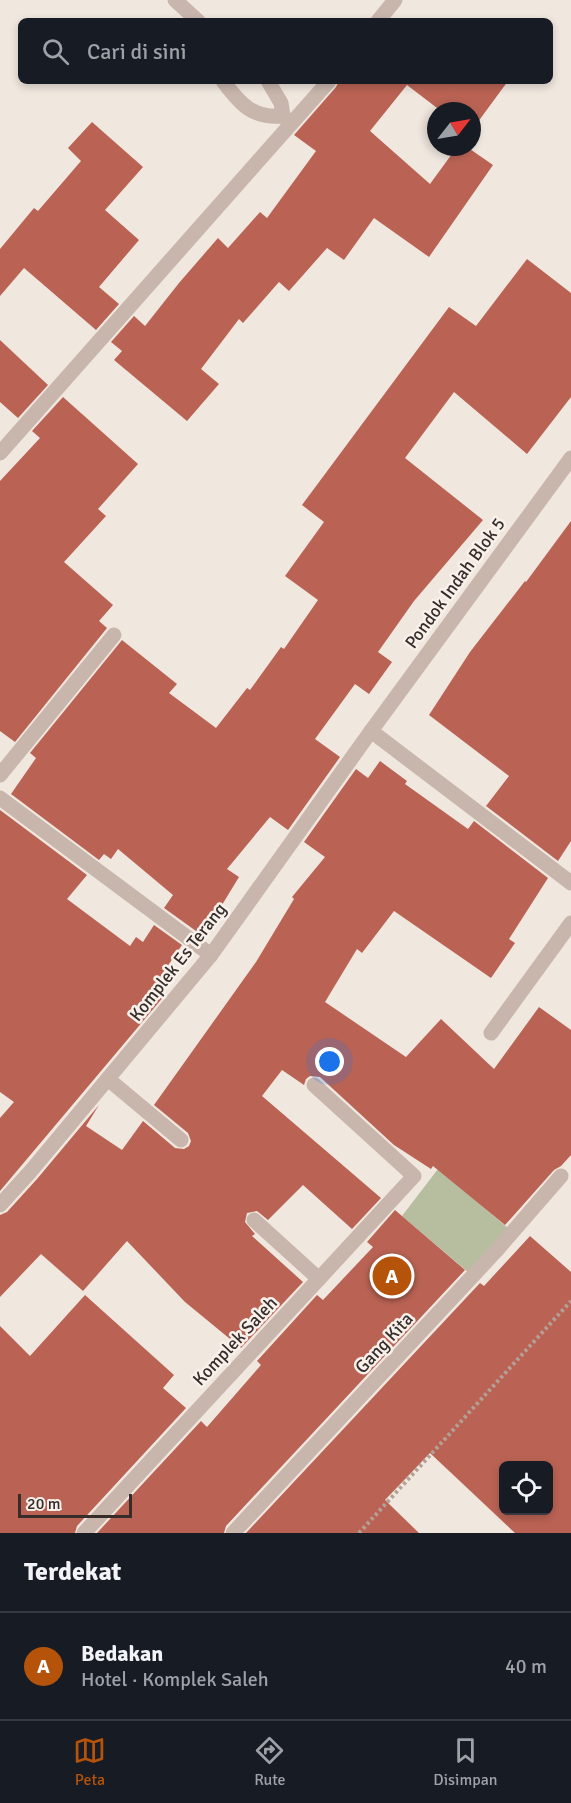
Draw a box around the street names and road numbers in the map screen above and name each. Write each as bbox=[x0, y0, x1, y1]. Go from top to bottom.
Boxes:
street label: Pondok Indah Blok 5 bbox=[400, 513, 510, 653]
street label: Komplek Es Terang bbox=[125, 898, 231, 1026]
street label: Komplek Saleh bbox=[188, 1292, 282, 1390]
street label: Gang Kita bbox=[350, 1308, 418, 1378]

